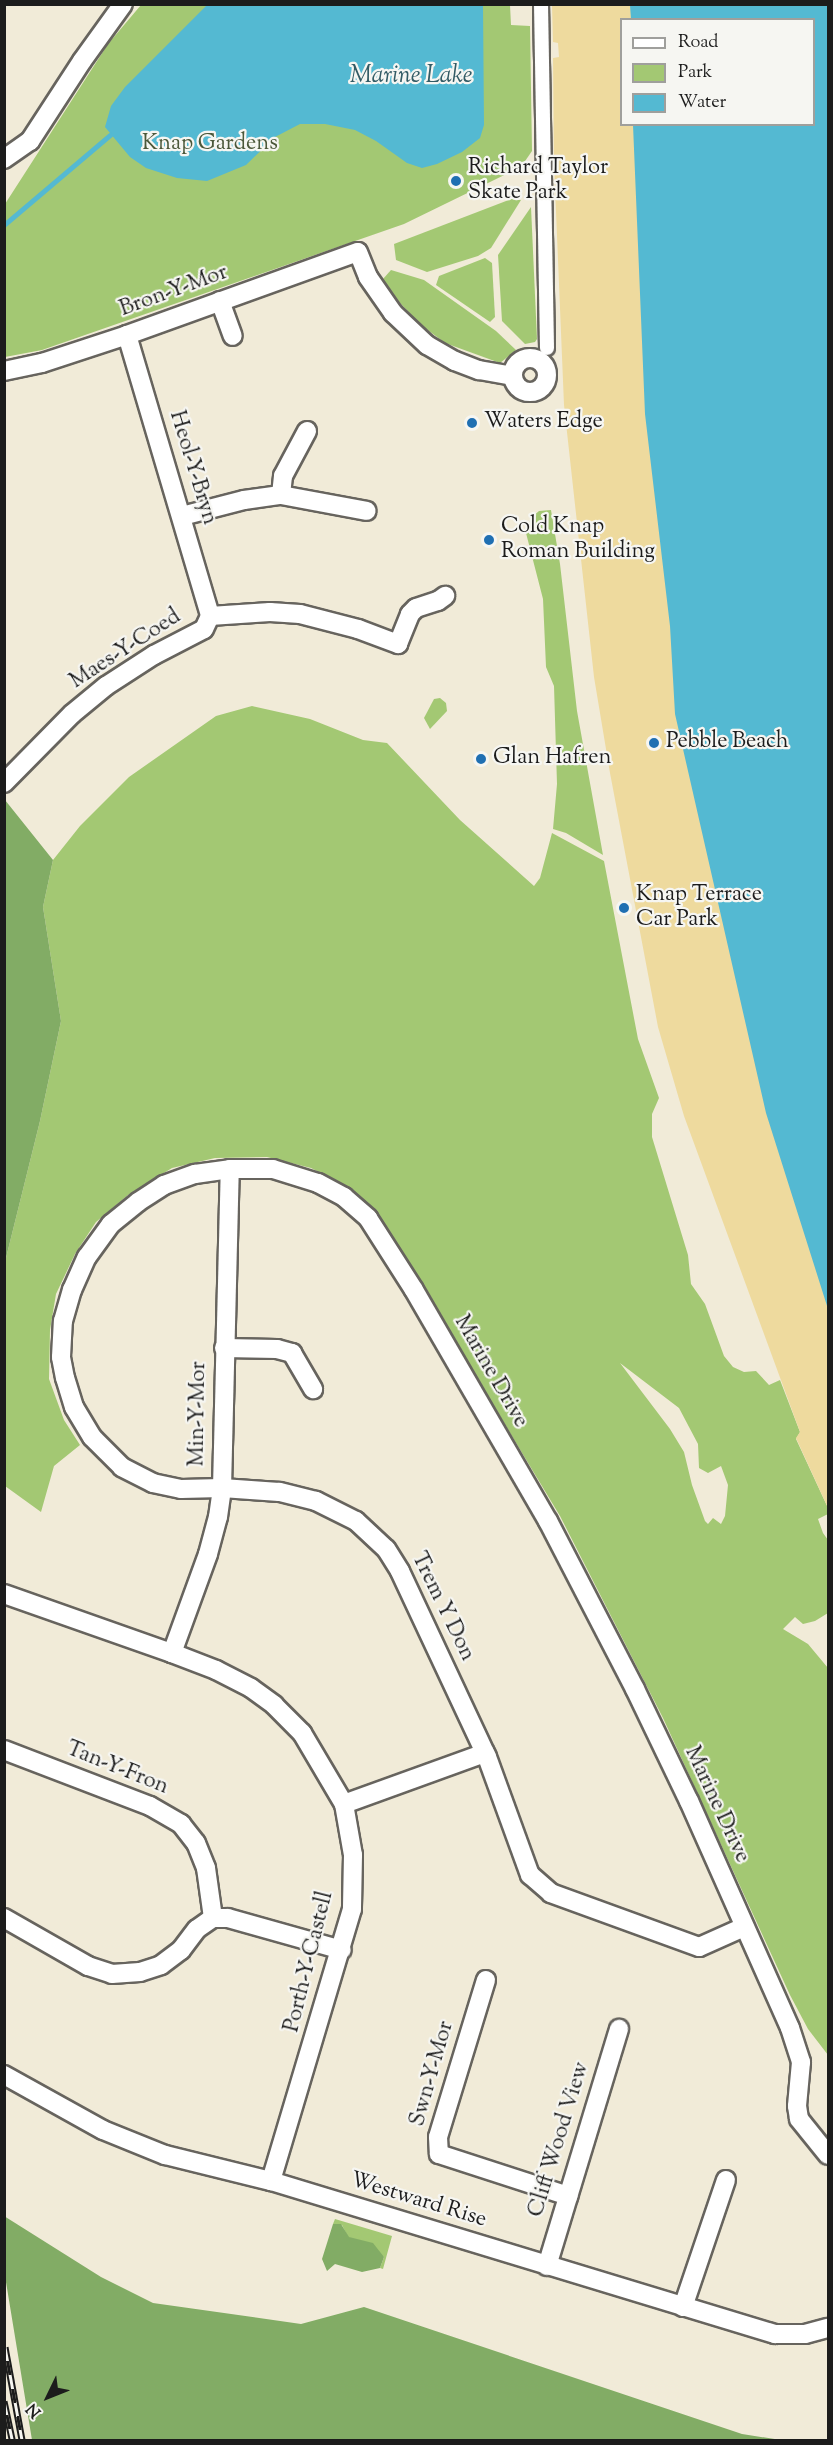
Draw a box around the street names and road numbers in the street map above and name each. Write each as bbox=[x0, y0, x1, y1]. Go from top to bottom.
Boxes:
street label: Bron-Y-Mor bbox=[116, 260, 232, 324]
street label: Heol-Y-Bryn bbox=[162, 408, 222, 528]
street label: Maes-Y-Coed bbox=[66, 604, 186, 696]
street label: Marine Drive bbox=[447, 1311, 533, 1433]
street label: Min-Y-Mor bbox=[185, 1361, 213, 1467]
street label: Trem Y Don bbox=[404, 1548, 480, 1666]
street label: Tan-Y-Fron bbox=[62, 1737, 172, 1801]
street label: Marine Drive bbox=[678, 1743, 754, 1867]
street label: Porth-Y-Castell bbox=[280, 1889, 340, 2035]
street label: Swn-Y-Mor bbox=[405, 2018, 461, 2130]
street label: Cliff Wood View bbox=[524, 2059, 596, 2221]
street label: Westward Rise bbox=[347, 2168, 489, 2234]

